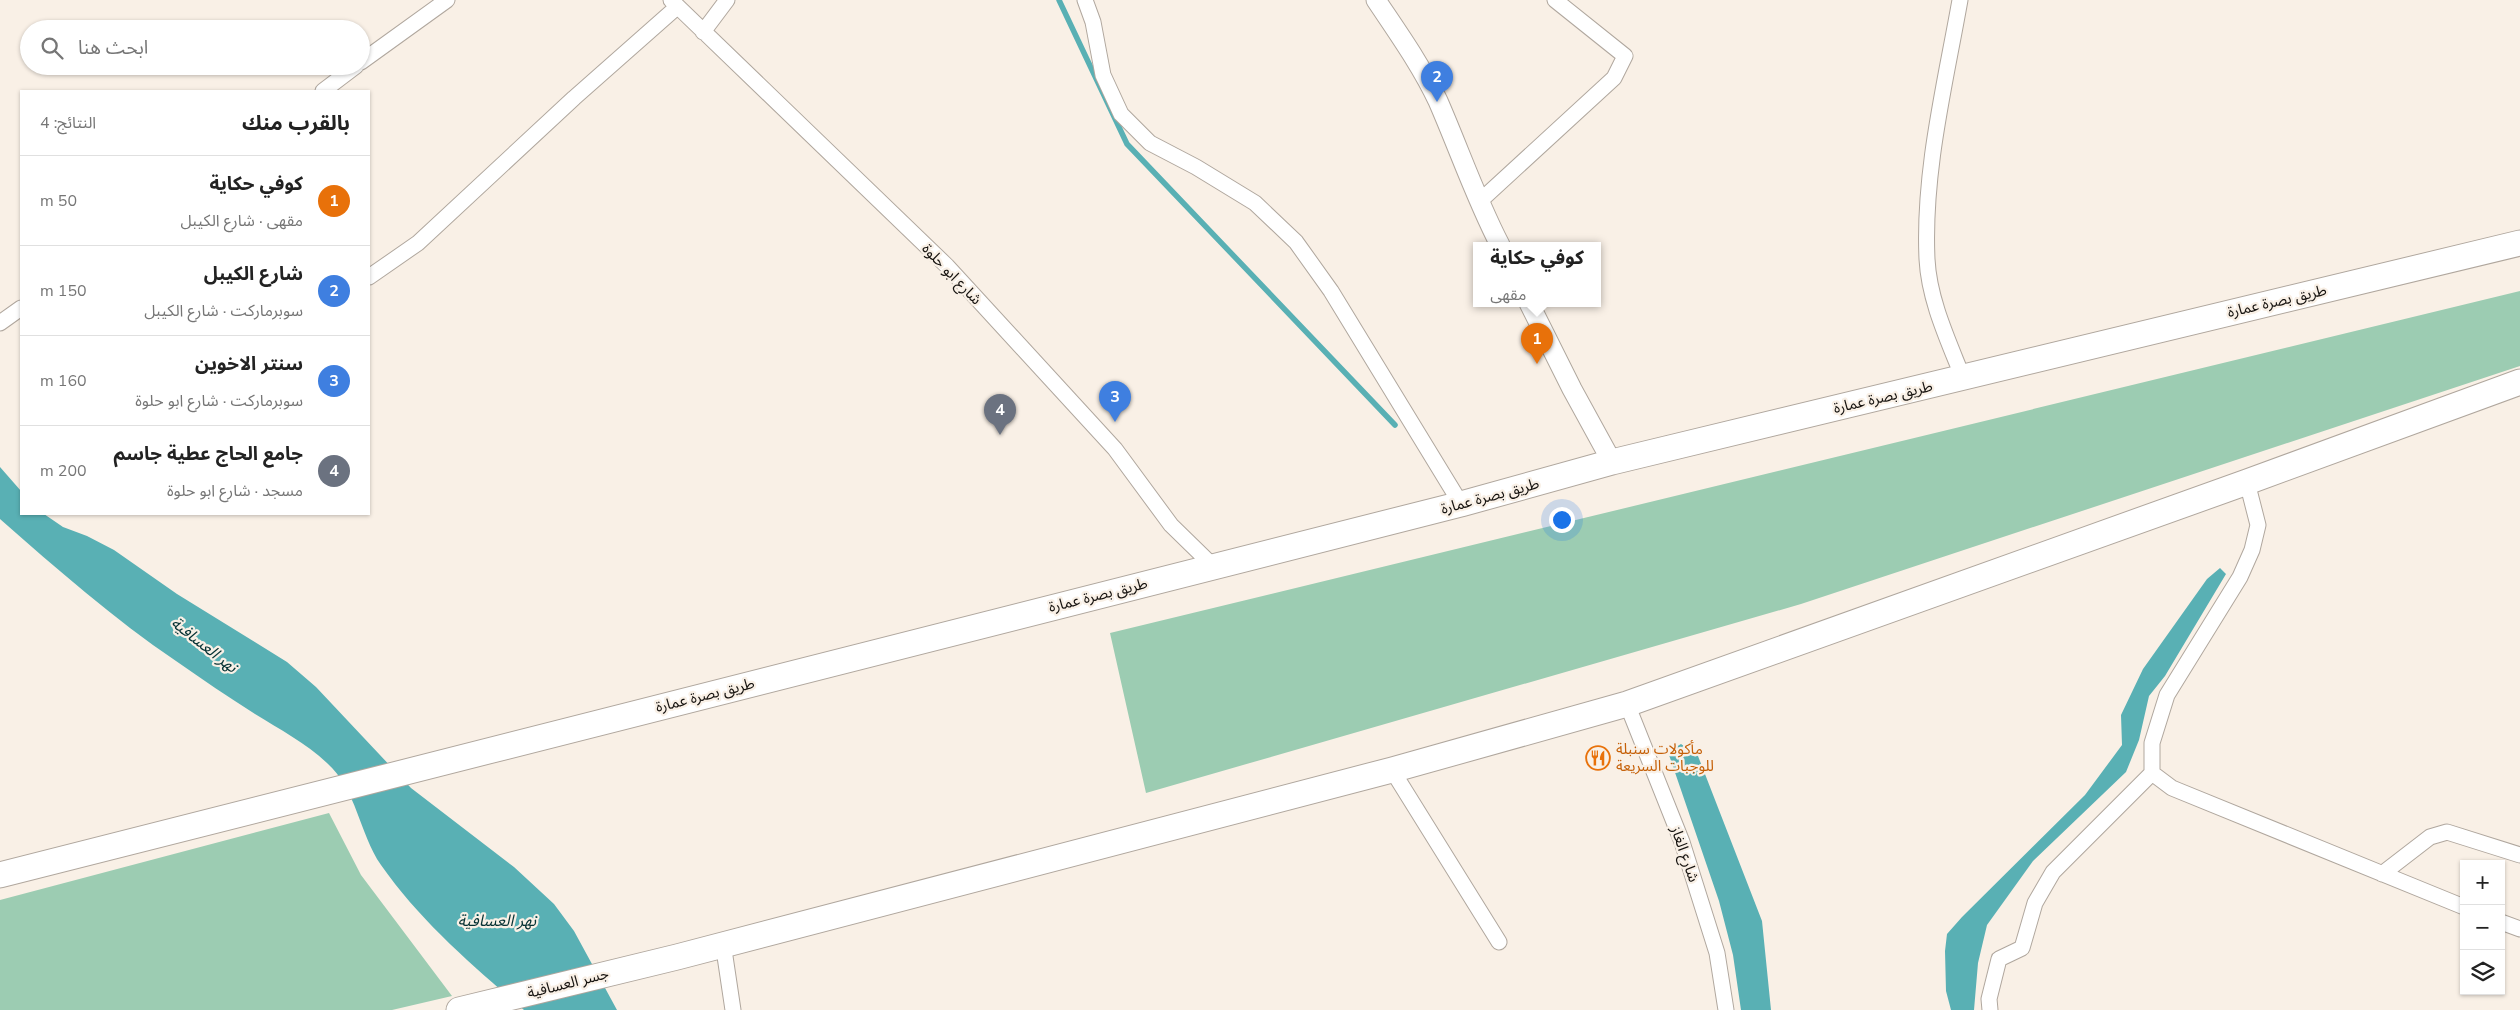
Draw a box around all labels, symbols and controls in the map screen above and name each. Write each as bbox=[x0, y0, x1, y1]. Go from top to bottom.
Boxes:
search box bbox=[20, 20, 370, 75]
icon: search bbox=[38, 34, 66, 62]
text: ابحث هنا bbox=[78, 35, 148, 61]
pin: 2 bbox=[1421, 61, 1453, 102]
text: بالقرب منك bbox=[242, 109, 350, 137]
text: النتائج: 4 bbox=[40, 112, 96, 134]
text: كوفي حكاية bbox=[209, 171, 303, 197]
text: 50 m bbox=[40, 190, 77, 212]
text: 1 bbox=[329, 190, 339, 212]
text: مقهى · شارع الكيبل bbox=[180, 210, 303, 232]
street label: شارع ابو حلوة bbox=[916, 239, 986, 311]
popup bbox=[1473, 242, 1601, 307]
text: كوفي حكاية bbox=[1490, 245, 1584, 271]
text: شارع الكيبل bbox=[204, 261, 303, 287]
text: 150 m bbox=[40, 280, 87, 302]
text: 2 bbox=[329, 280, 339, 302]
street label: طريق بصرة عمارة bbox=[2225, 280, 2329, 322]
text: مقهى bbox=[1490, 284, 1526, 306]
text: سوبرماركت · شارع الكيبل bbox=[144, 300, 303, 322]
pin: 1 bbox=[1521, 323, 1553, 364]
text: سنتر الاخوين bbox=[195, 351, 303, 377]
text: 160 m bbox=[40, 370, 87, 392]
text: 3 bbox=[329, 370, 339, 392]
street label: طريق بصرة عمارة bbox=[1831, 376, 1935, 418]
pin: 3 bbox=[1099, 381, 1131, 422]
text: سوبرماركت · شارع ابو حلوة bbox=[135, 390, 303, 412]
pin: 4 bbox=[984, 394, 1016, 435]
text: جامع الحاج عطية جاسم bbox=[113, 441, 303, 467]
text: 200 m bbox=[40, 460, 87, 482]
text: 4 bbox=[329, 460, 339, 482]
street label: طريق بصرة عمارة bbox=[1439, 473, 1541, 519]
text: مسجد · شارع ابو حلوة bbox=[167, 480, 303, 502]
your location bbox=[1549, 507, 1575, 533]
street label: طريق بصرة عمارة bbox=[1046, 573, 1150, 617]
water label: نهر العسافية bbox=[166, 612, 243, 679]
street label: طريق بصرة عمارة bbox=[653, 673, 757, 717]
place label: مأكولات سنبلة للوجبات السريعة bbox=[1616, 739, 1714, 776]
restaurant icon: مأكولات سنبلة للوجبات السريعة bbox=[1585, 745, 1611, 771]
street label: شارع الغاز bbox=[1664, 822, 1704, 886]
map controls bbox=[2460, 860, 2505, 995]
button: + bbox=[2460, 860, 2505, 905]
button: − bbox=[2460, 905, 2505, 950]
water label: نهر العسافية bbox=[458, 910, 538, 932]
button: layers bbox=[2460, 950, 2505, 995]
street label: جسر العسافية bbox=[525, 963, 611, 1003]

